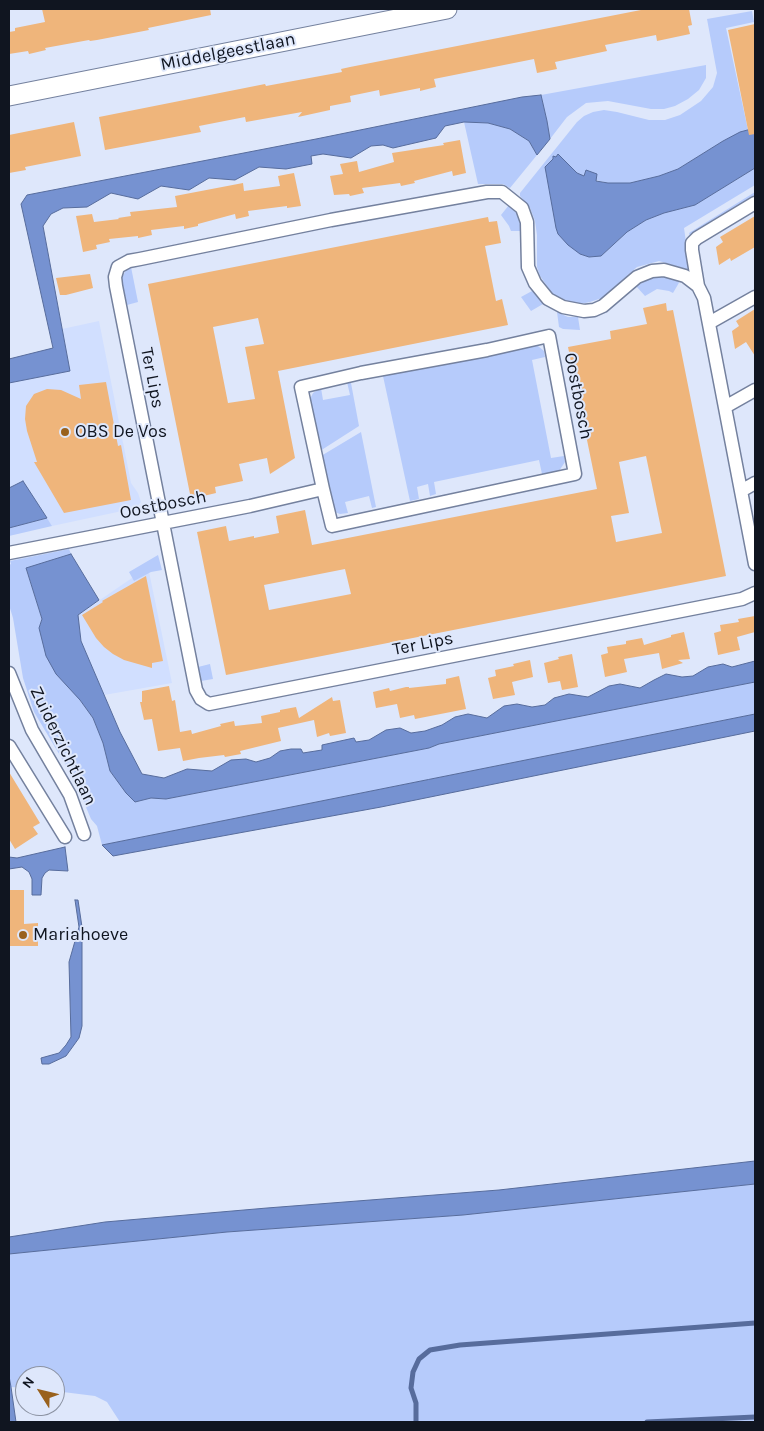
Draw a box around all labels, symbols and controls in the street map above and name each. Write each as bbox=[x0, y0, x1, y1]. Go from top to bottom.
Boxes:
street label: Middelgeestlaan bbox=[159, 28, 297, 76]
street label: Ter Lips bbox=[136, 346, 168, 410]
street label: Oostbosch bbox=[559, 351, 597, 441]
place label: OBS De Vos bbox=[75, 421, 167, 443]
marker: OBS De Vos bbox=[59, 426, 71, 438]
street label: Oostbosch bbox=[118, 486, 208, 524]
street label: Ter Lips bbox=[391, 628, 455, 660]
street label: Zuiderzichtlaan bbox=[25, 683, 101, 809]
place label: Mariahoeve bbox=[33, 924, 128, 946]
marker: Mariahoeve bbox=[17, 929, 29, 941]
north arrow bbox=[15, 1366, 65, 1416]
text: N bbox=[18, 1373, 38, 1392]

